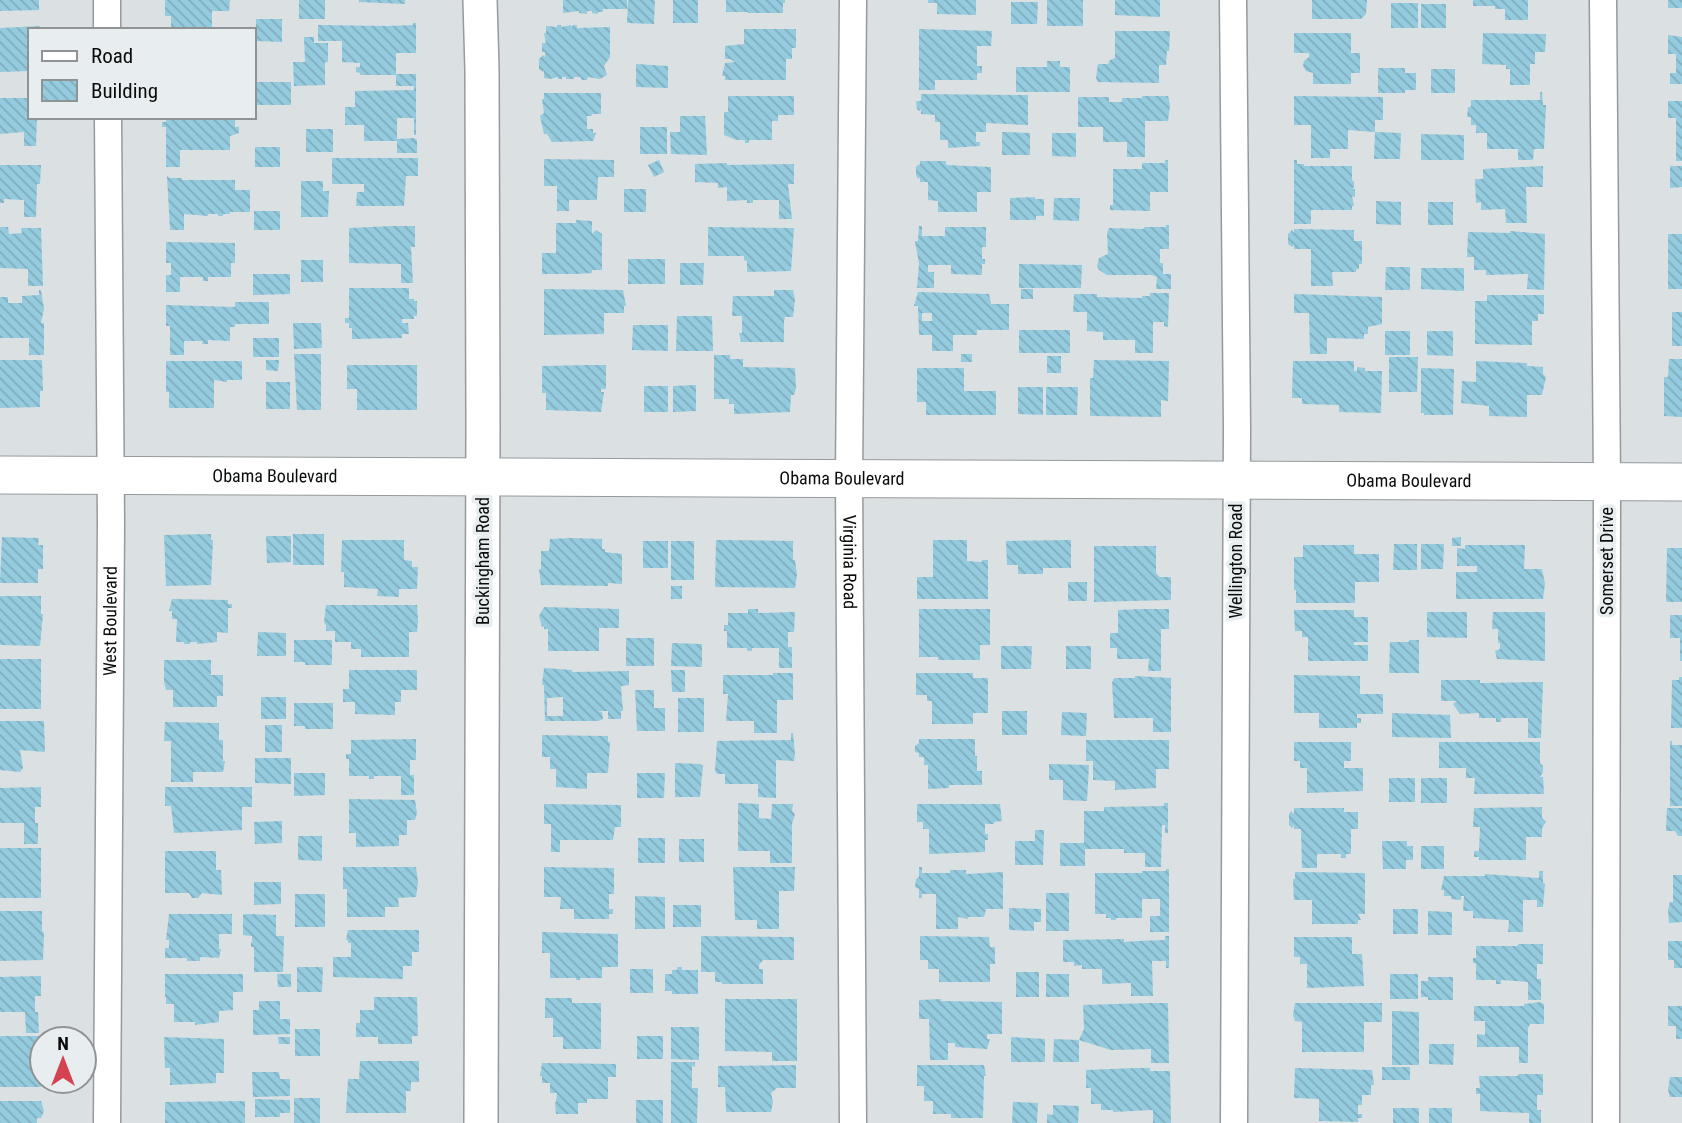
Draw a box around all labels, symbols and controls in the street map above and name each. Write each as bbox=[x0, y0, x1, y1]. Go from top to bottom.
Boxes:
legend bbox=[28, 28, 256, 119]
text: Road bbox=[91, 44, 133, 68]
text: Building bbox=[91, 79, 158, 103]
street label: Obama Boulevard bbox=[212, 465, 338, 486]
street label: Obama Boulevard bbox=[779, 467, 905, 489]
street label: Obama Boulevard bbox=[1346, 470, 1472, 491]
street label: Buckingham Road bbox=[472, 497, 493, 625]
street label: Wellington Road bbox=[1225, 503, 1246, 619]
street label: Somerset Drive bbox=[1596, 507, 1617, 615]
street label: Virginia Road bbox=[839, 515, 861, 609]
street label: West Boulevard bbox=[99, 566, 121, 676]
north arrow bbox=[28, 1025, 98, 1095]
text: N bbox=[57, 1032, 69, 1055]

